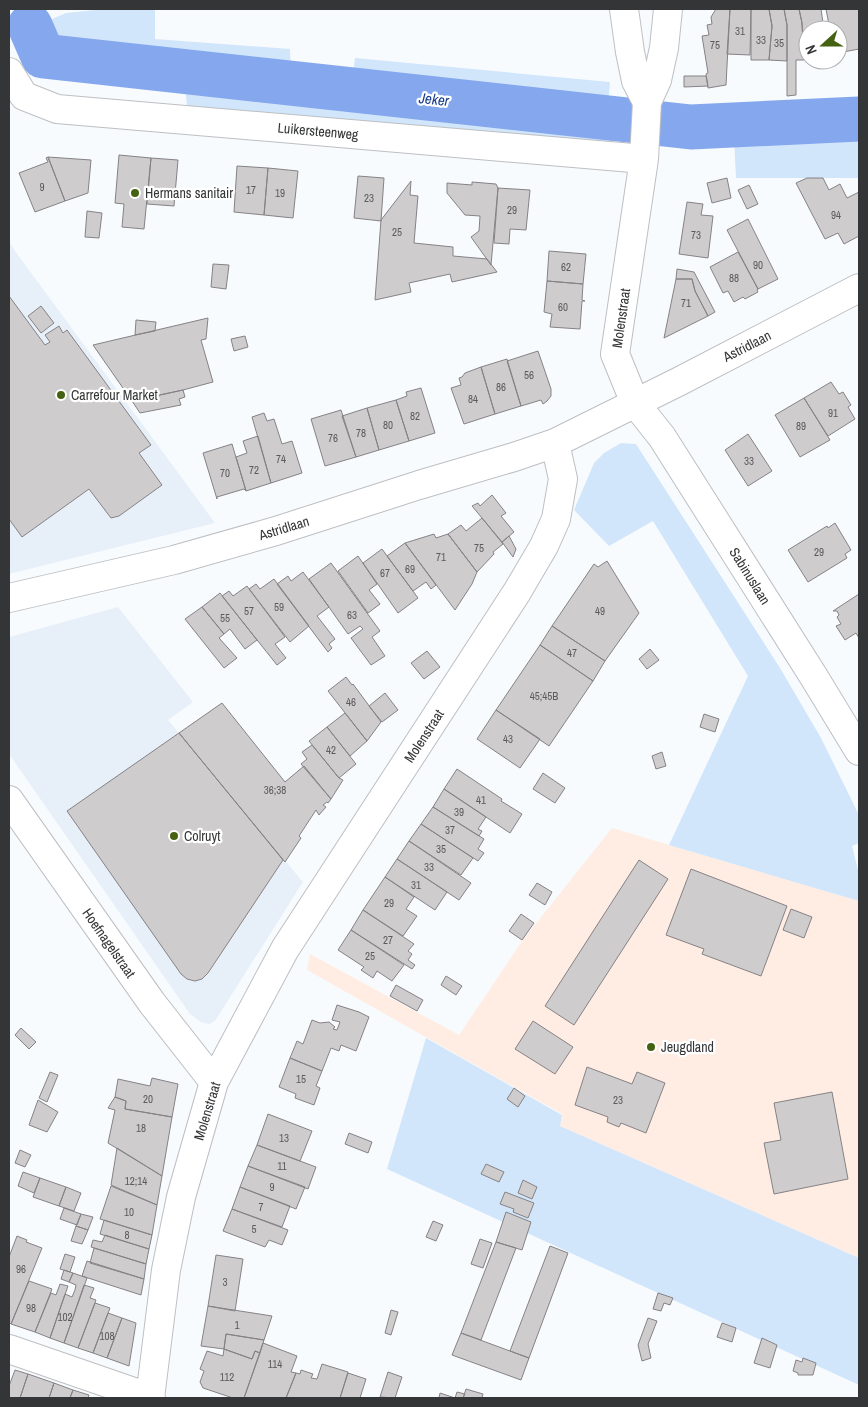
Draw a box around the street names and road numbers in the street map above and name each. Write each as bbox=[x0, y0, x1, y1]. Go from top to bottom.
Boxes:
street label: Luikersteenweg bbox=[277, 119, 360, 144]
street label: Molenstraat bbox=[608, 287, 634, 349]
street label: Astridlaan bbox=[719, 326, 774, 366]
street label: Astridlaan bbox=[256, 512, 311, 544]
street label: Sabinuslaan bbox=[725, 544, 775, 608]
street label: Molenstraat bbox=[400, 706, 448, 766]
street label: Hoefnagelstraat bbox=[78, 905, 140, 981]
street label: Molenstraat bbox=[190, 1080, 224, 1142]

